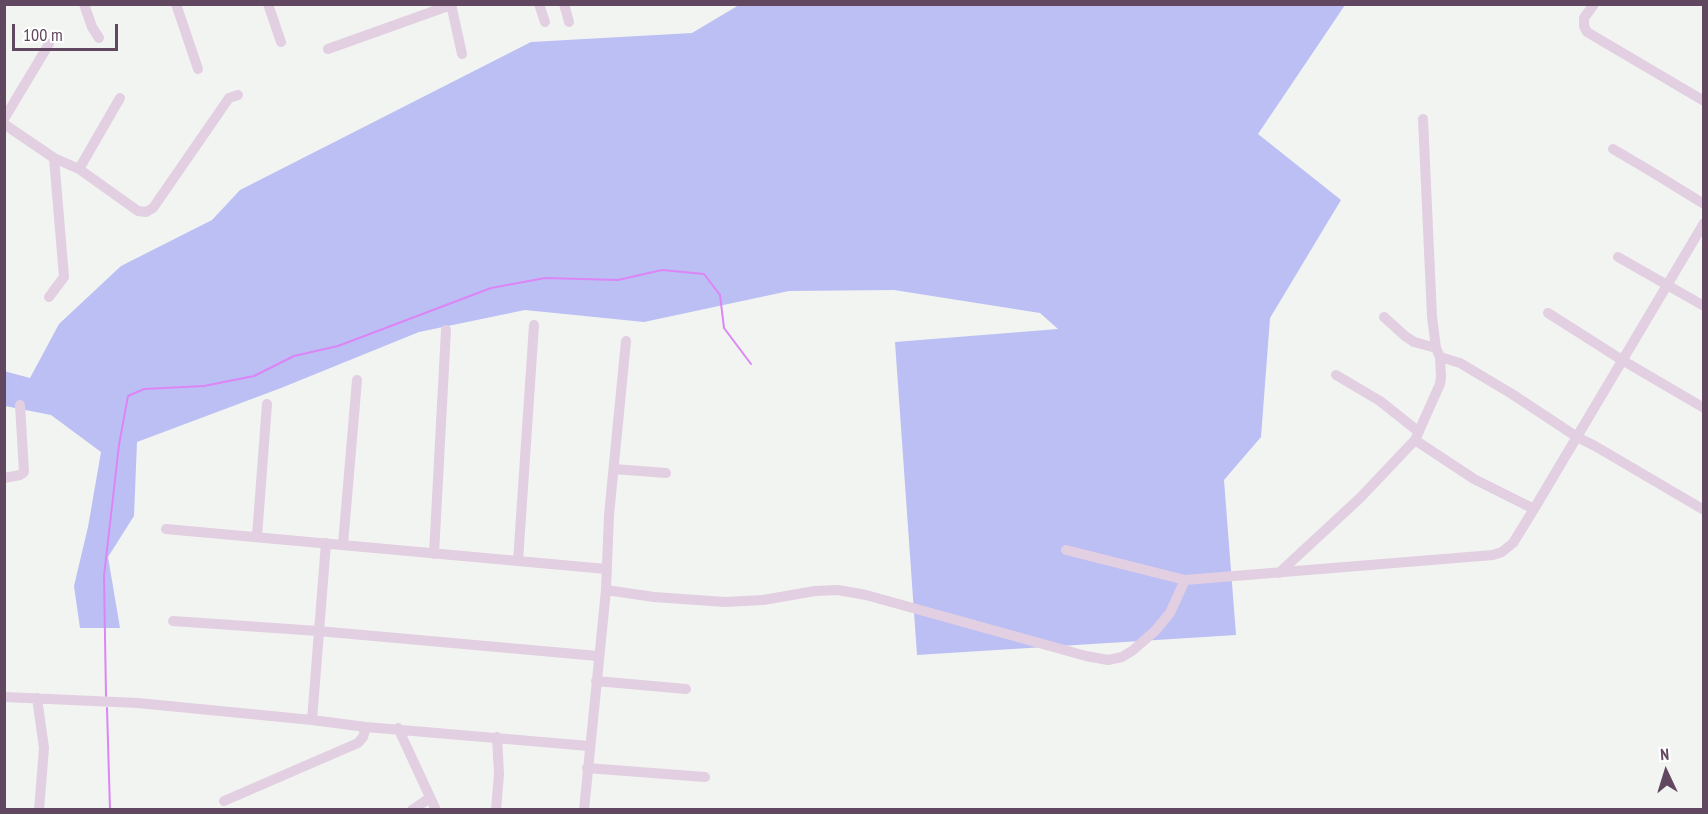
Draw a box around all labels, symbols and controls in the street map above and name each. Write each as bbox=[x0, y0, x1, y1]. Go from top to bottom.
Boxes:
scale bar bbox=[15, 12, 122, 50]
text: 100 m bbox=[23, 23, 63, 46]
north arrow bbox=[1636, 742, 1696, 802]
text: N bbox=[1660, 744, 1670, 764]

